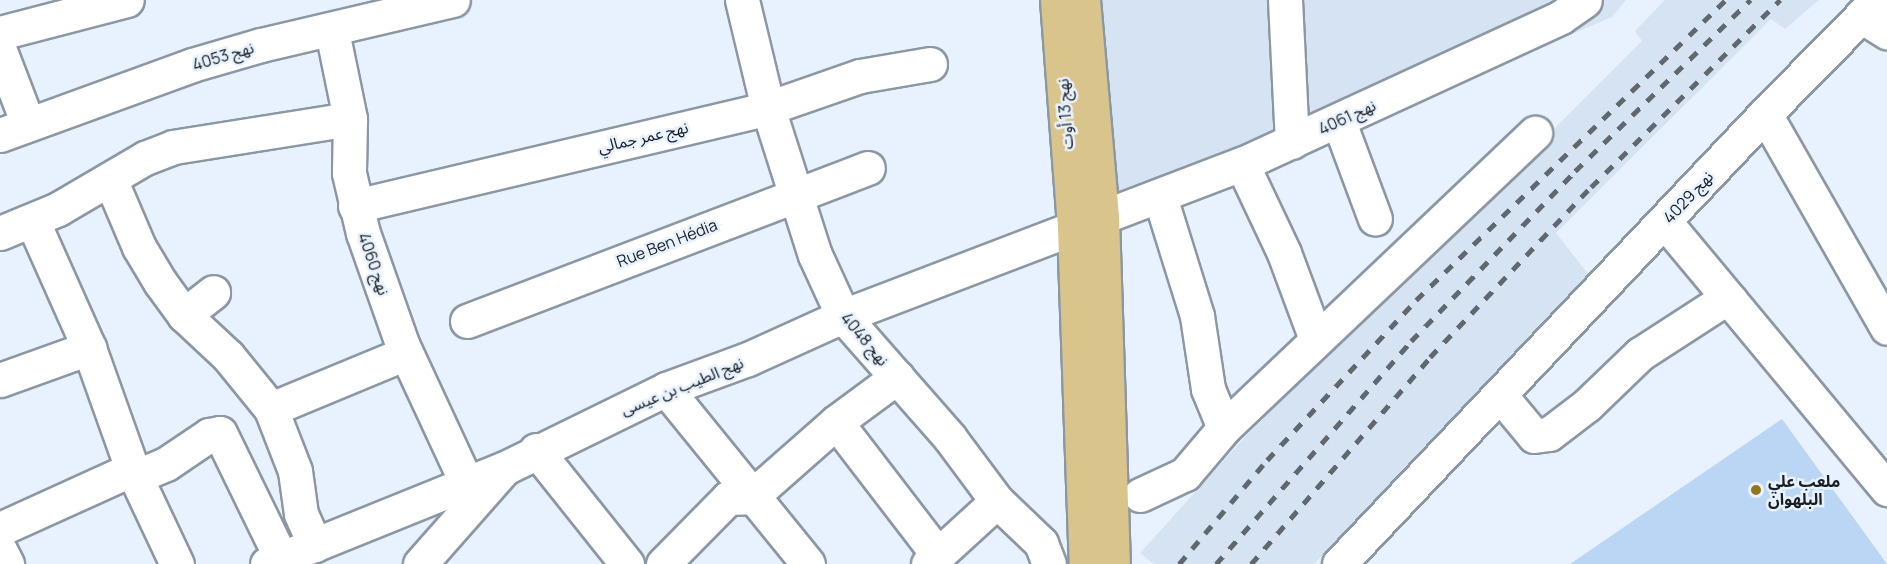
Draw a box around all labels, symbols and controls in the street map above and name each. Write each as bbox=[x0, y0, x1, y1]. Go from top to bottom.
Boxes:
street label: نهج 4053 bbox=[190, 38, 256, 74]
street label: نهج 13 أوت bbox=[1053, 78, 1077, 150]
street label: نهج 4061 bbox=[1315, 95, 1379, 139]
street label: نهج عمر جمالي bbox=[596, 117, 690, 157]
street label: نهج 4029 bbox=[1659, 167, 1717, 227]
street label: Rue Ben Hédia bbox=[614, 215, 720, 271]
street label: نهج 4060 bbox=[354, 230, 394, 298]
street label: نهج 4048 bbox=[837, 308, 893, 370]
street label: نهج الطيب بن عيسى bbox=[618, 353, 746, 419]
place label: ملعب علي البلهوان bbox=[1768, 471, 1840, 509]
marker: ملعب علي البلهوان bbox=[1749, 483, 1763, 497]

